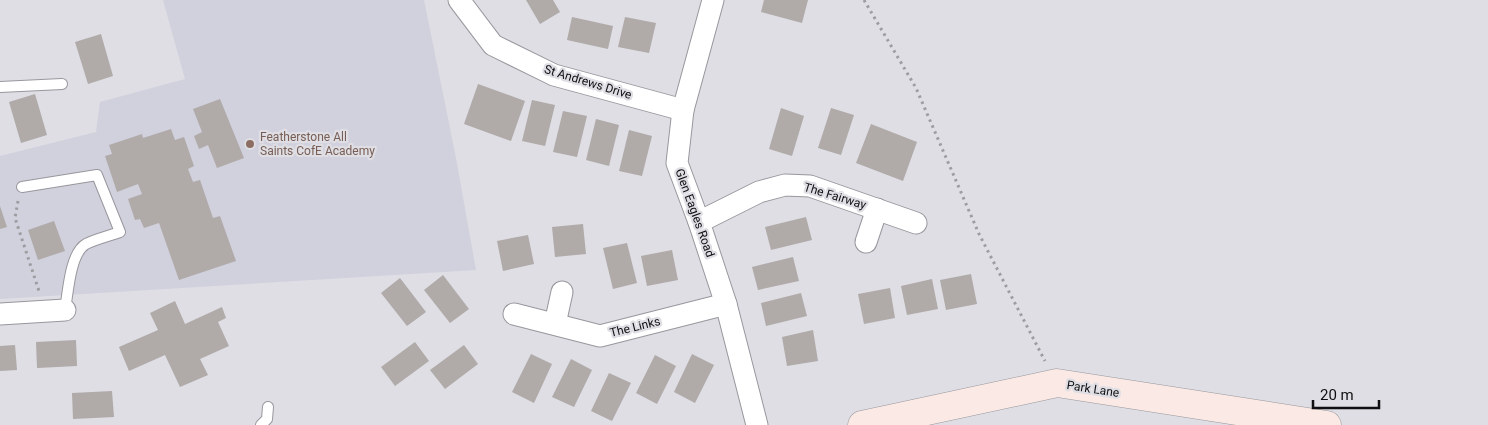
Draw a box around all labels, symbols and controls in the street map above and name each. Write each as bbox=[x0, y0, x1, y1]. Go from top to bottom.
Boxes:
street label: St Andrews Drive bbox=[543, 62, 633, 102]
place label: Featherstone All Saints CofE Academy bbox=[260, 130, 375, 158]
marker: Featherstone All Saints CofE Academy bbox=[244, 138, 256, 150]
street label: Glen Eagles Road bbox=[672, 167, 718, 259]
street label: The Fairway bbox=[802, 180, 868, 212]
street label: The Links bbox=[608, 314, 662, 340]
street label: Park Lane bbox=[1066, 378, 1120, 400]
scale bar bbox=[1313, 378, 1379, 410]
text: 20 m bbox=[1320, 386, 1354, 404]

